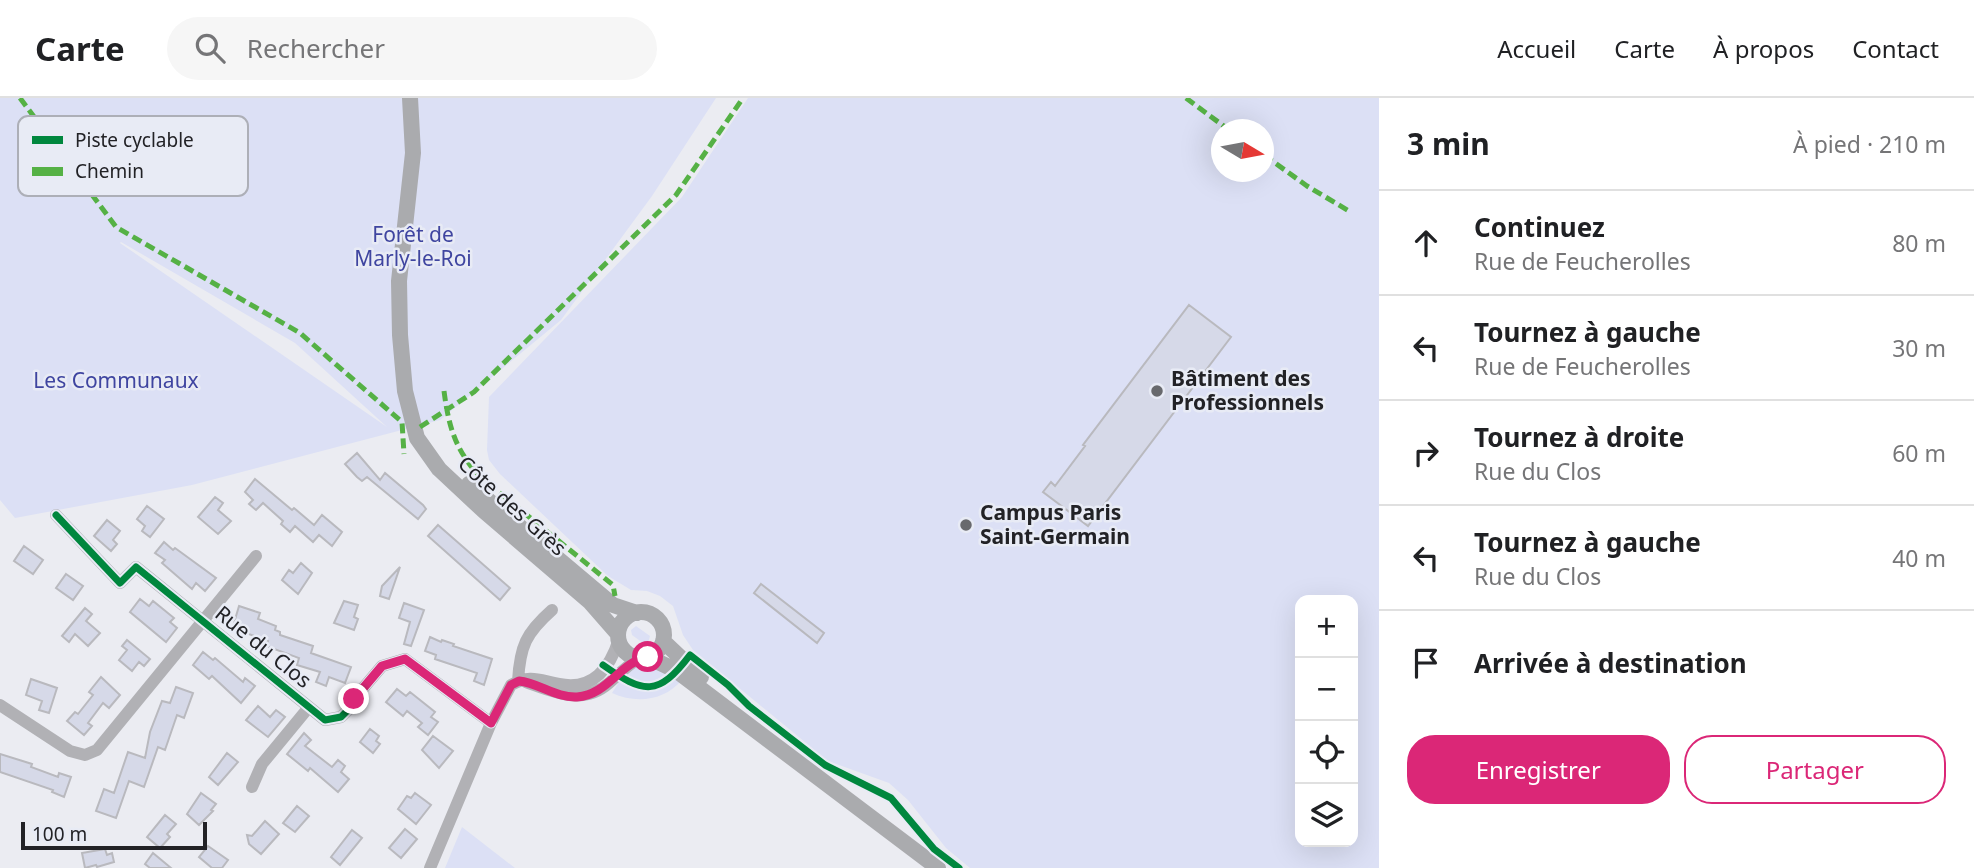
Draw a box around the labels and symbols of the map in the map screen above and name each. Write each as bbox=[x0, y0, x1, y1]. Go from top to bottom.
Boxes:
legend bbox=[18, 116, 248, 196]
north arrow bbox=[1211, 119, 1274, 182]
text: Piste cyclable bbox=[75, 127, 194, 153]
text: Chemin bbox=[75, 158, 144, 184]
park label: Forêt de Marly-le-Roi bbox=[354, 220, 472, 272]
place label: Bâtiment des Professionnels bbox=[1171, 364, 1324, 416]
park label: Les Communaux bbox=[33, 366, 199, 394]
marker: Bâtiment des Professionnels bbox=[1149, 383, 1165, 399]
street label: Côte des Grès bbox=[453, 449, 573, 561]
place label: Campus Paris Saint-Germain bbox=[980, 498, 1130, 550]
marker: Campus Paris Saint-Germain bbox=[958, 517, 974, 533]
street label: Rue du Clos bbox=[210, 599, 318, 694]
route start bbox=[632, 641, 663, 672]
route end bbox=[338, 683, 369, 714]
scale bar bbox=[21, 819, 206, 851]

